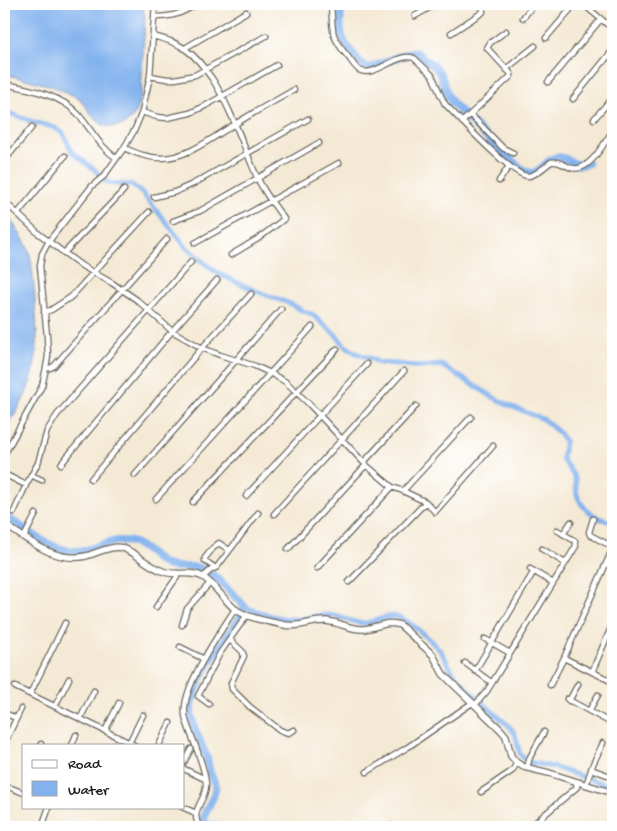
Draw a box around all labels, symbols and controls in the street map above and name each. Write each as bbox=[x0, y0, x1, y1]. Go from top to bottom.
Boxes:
legend bbox=[22, 744, 185, 808]
text: Road bbox=[68, 756, 102, 774]
text: Water bbox=[68, 782, 110, 800]

